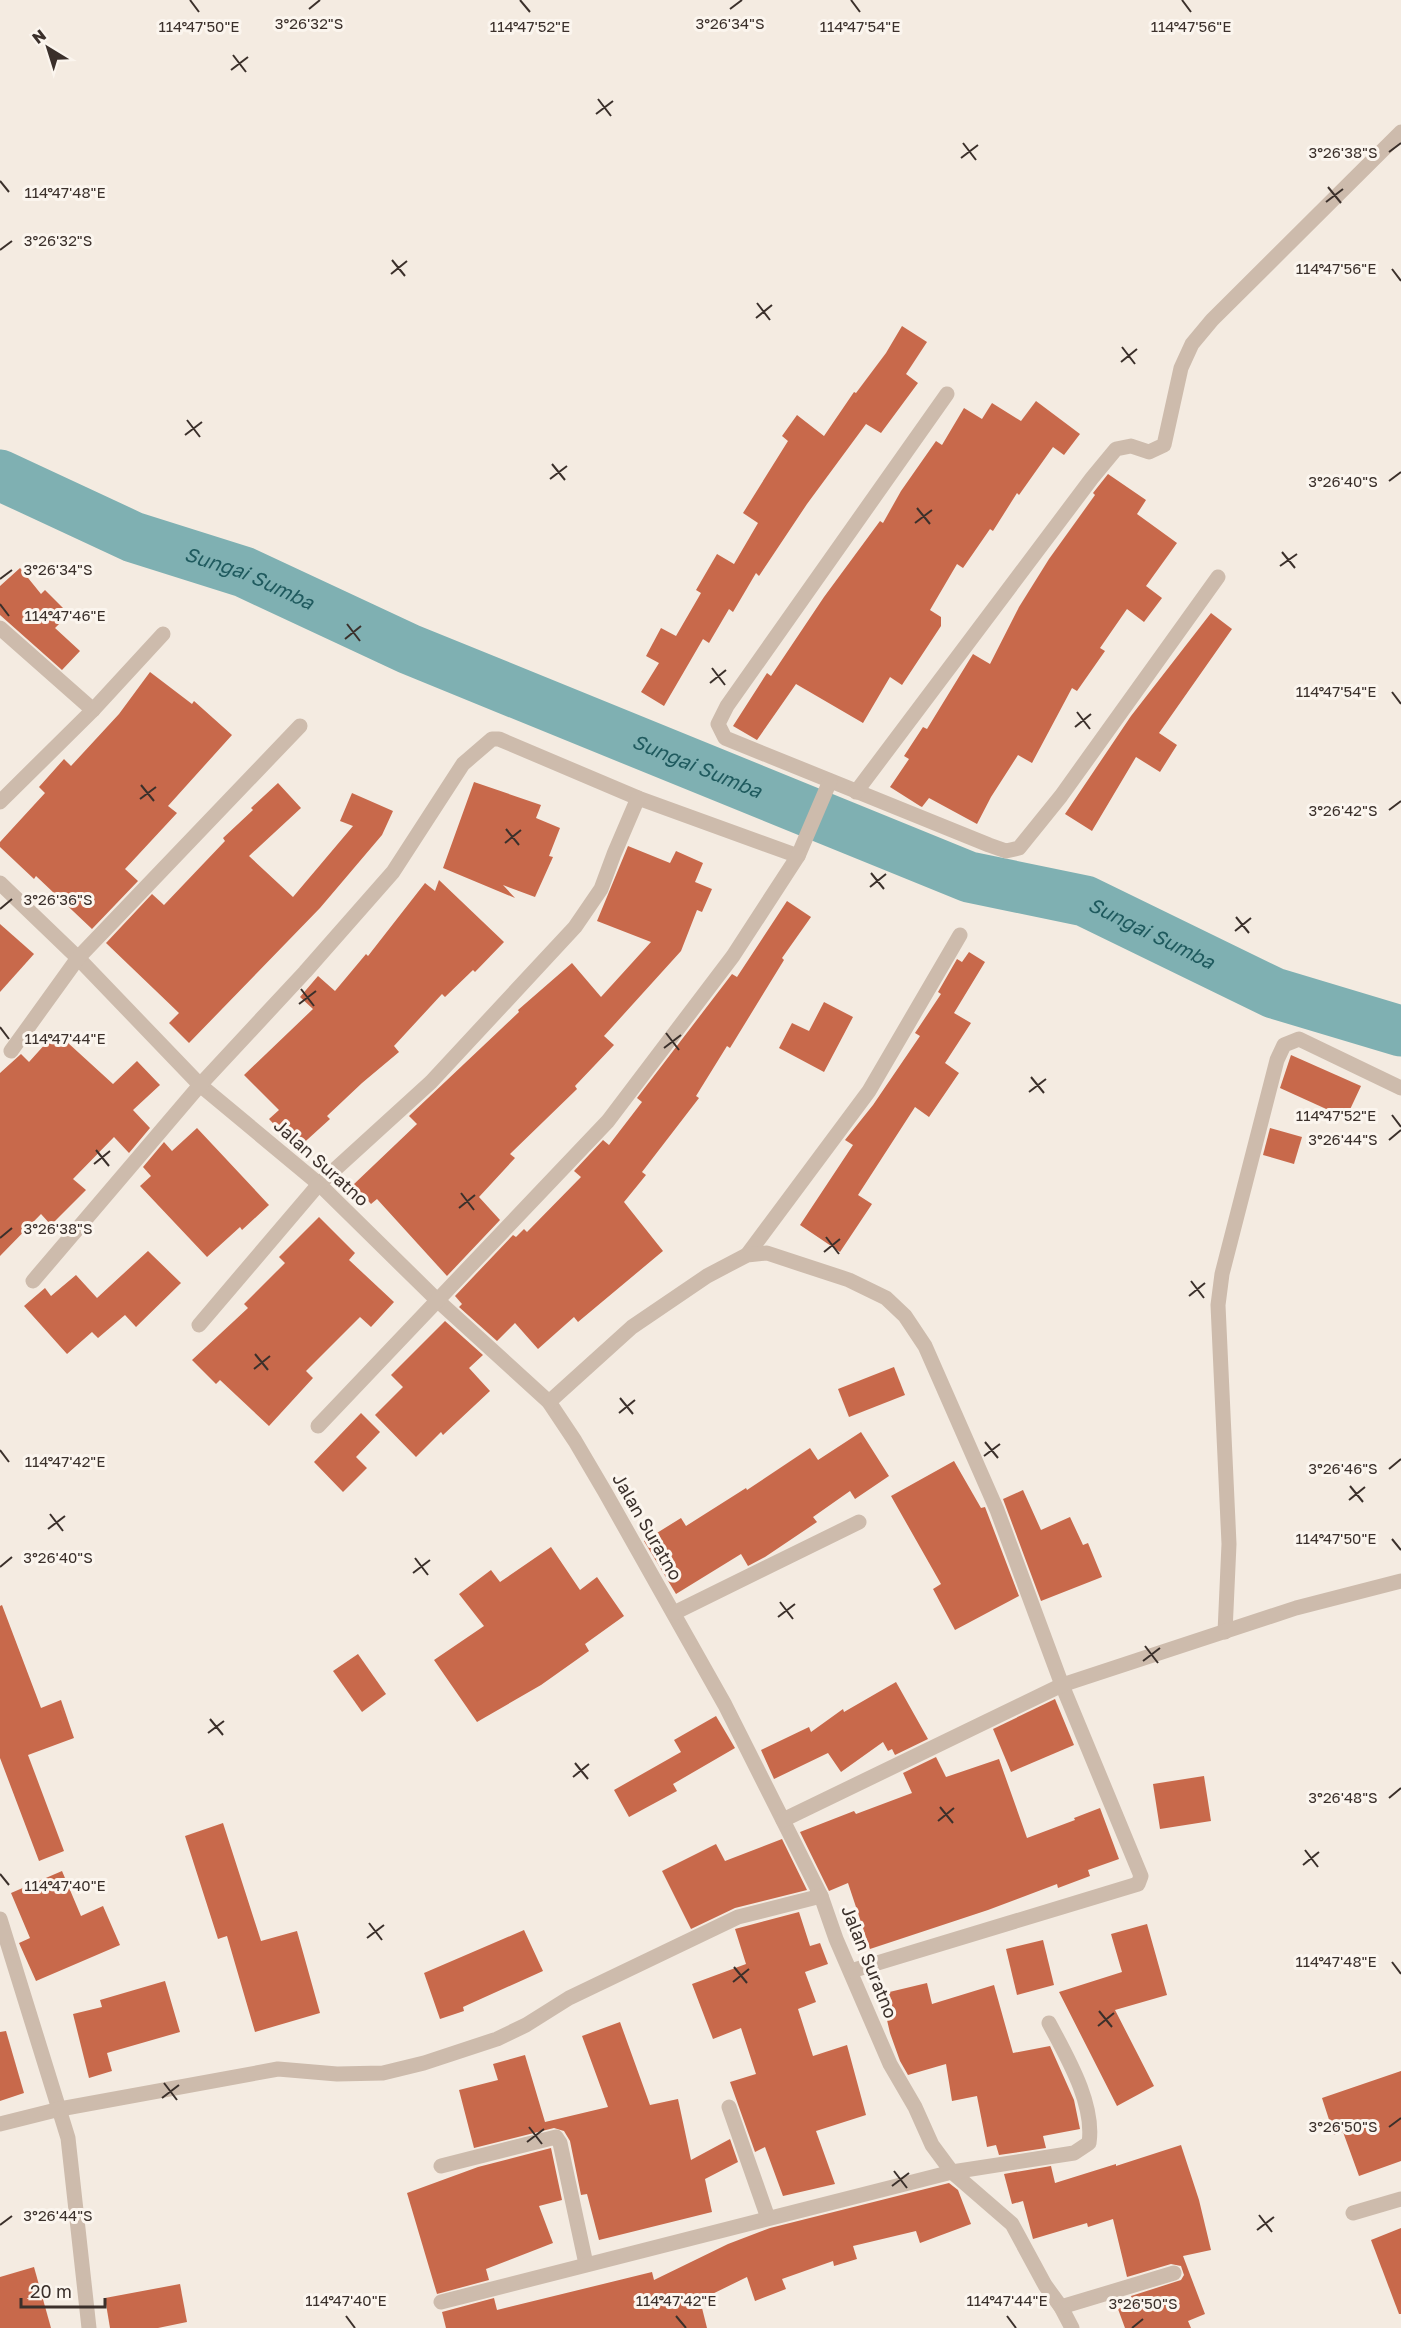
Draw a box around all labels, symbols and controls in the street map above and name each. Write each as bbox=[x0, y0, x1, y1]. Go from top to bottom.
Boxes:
text: 3°26'32"S bbox=[275, 14, 343, 32]
text: 3°26'34"S bbox=[695, 14, 765, 32]
text: 114°47'50"E bbox=[159, 17, 239, 35]
text: 114°47'52"E bbox=[490, 17, 570, 35]
text: 114°47'54"E bbox=[820, 17, 900, 35]
text: 114°47'56"E bbox=[1151, 17, 1231, 35]
north arrow bbox=[18, 18, 78, 78]
text: N bbox=[28, 25, 50, 48]
text: 3°26'38"S bbox=[1308, 143, 1378, 161]
text: 114°47'48"E bbox=[24, 183, 106, 201]
text: 3°26'32"S bbox=[24, 231, 92, 249]
text: 114°47'56"E bbox=[1296, 259, 1376, 277]
text: 3°26'40"S bbox=[1308, 472, 1378, 490]
water label: Sungai Sumba bbox=[182, 541, 319, 614]
text: 3°26'34"S bbox=[23, 560, 93, 578]
text: 114°47'46"E bbox=[24, 606, 106, 624]
text: 114°47'54"E bbox=[1296, 682, 1376, 700]
water label: Sungai Sumba bbox=[629, 728, 766, 803]
text: 3°26'42"S bbox=[1308, 801, 1378, 819]
text: 3°26'36"S bbox=[23, 890, 93, 908]
water label: Sungai Sumba bbox=[1085, 891, 1219, 974]
text: 114°47'44"E bbox=[24, 1029, 106, 1047]
text: 114°47'52"E bbox=[1296, 1106, 1376, 1124]
street label: Jalan Suratno bbox=[270, 1114, 374, 1211]
text: 3°26'44"S bbox=[1308, 1130, 1378, 1148]
text: 3°26'38"S bbox=[23, 1219, 93, 1237]
text: 114°47'42"E bbox=[25, 1452, 105, 1470]
text: 3°26'46"S bbox=[1308, 1459, 1378, 1477]
street label: Jalan Suratno bbox=[608, 1469, 687, 1584]
text: 114°47'50"E bbox=[1296, 1529, 1376, 1547]
text: 3°26'40"S bbox=[23, 1548, 93, 1566]
text: 3°26'48"S bbox=[1308, 1788, 1378, 1806]
text: 114°47'40"E bbox=[24, 1876, 106, 1894]
street label: Jalan Suratno bbox=[837, 1902, 903, 2021]
text: 114°47'48"E bbox=[1295, 1952, 1377, 1970]
text: 3°26'50"S bbox=[1308, 2117, 1378, 2135]
text: 3°26'44"S bbox=[23, 2206, 93, 2224]
scale bar bbox=[21, 2271, 105, 2309]
text: 20 m bbox=[30, 2280, 72, 2302]
text: 114°47'40"E bbox=[305, 2291, 387, 2309]
text: 114°47'42"E bbox=[636, 2291, 716, 2309]
text: 114°47'44"E bbox=[966, 2291, 1048, 2309]
text: 3°26'50"S bbox=[1108, 2294, 1178, 2312]

